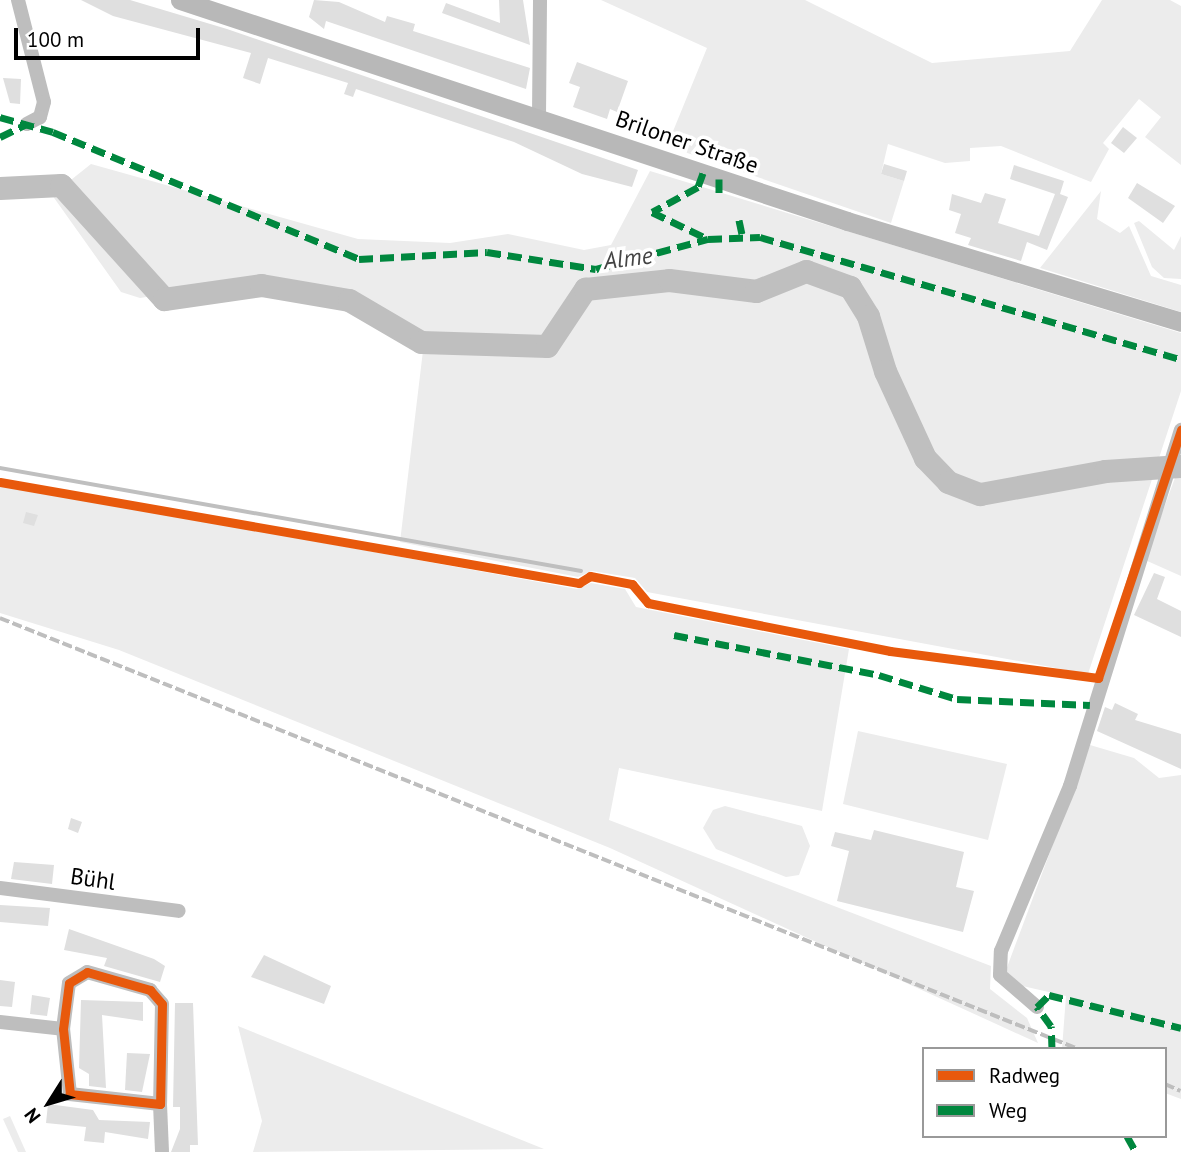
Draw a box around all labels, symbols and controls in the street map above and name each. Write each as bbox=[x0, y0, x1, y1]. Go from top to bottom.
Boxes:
scale bar bbox=[18, 14, 203, 58]
text: 100 m bbox=[27, 26, 84, 53]
street label: Briloner Straße bbox=[612, 105, 762, 179]
water label: Alme bbox=[602, 241, 654, 275]
street label: Bühl bbox=[69, 862, 117, 896]
legend bbox=[922, 1047, 1167, 1138]
text: Radweg bbox=[989, 1062, 1060, 1089]
north arrow bbox=[14, 1068, 84, 1138]
text: Weg bbox=[989, 1097, 1027, 1124]
text: N bbox=[19, 1103, 46, 1128]

